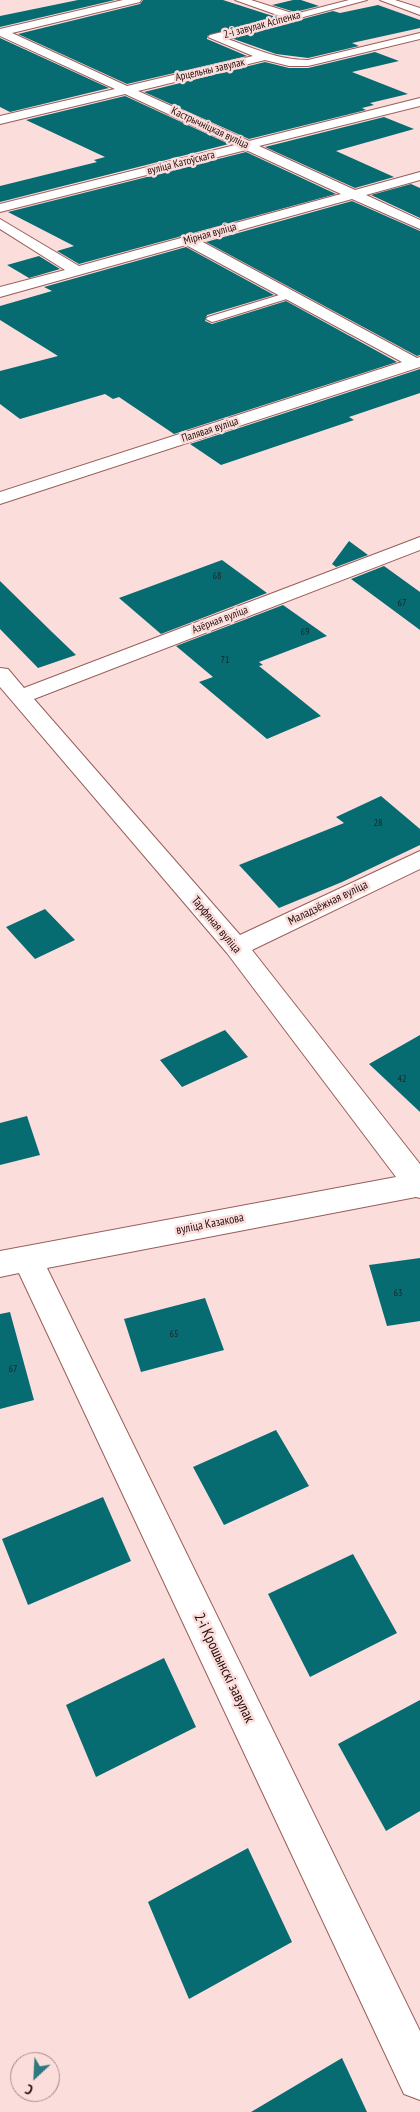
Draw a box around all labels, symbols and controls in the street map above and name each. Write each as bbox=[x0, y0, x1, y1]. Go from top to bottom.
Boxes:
street label: 2-і завулак Асіпенка bbox=[222, 8, 302, 42]
street label: Арцельны завулак bbox=[174, 56, 246, 84]
street label: Кастрычніцкая вуліца bbox=[169, 104, 251, 152]
street label: вуліца Катоўскага bbox=[146, 148, 216, 178]
street label: Мірная вуліца bbox=[182, 220, 238, 248]
street label: Палявая вуліца bbox=[180, 415, 240, 445]
house number: 68 bbox=[213, 570, 221, 582]
house number: 67 bbox=[398, 597, 406, 609]
street label: Азёрная вуліца bbox=[190, 603, 250, 637]
house number: 69 bbox=[301, 626, 309, 638]
house number: 71 bbox=[221, 654, 229, 666]
house number: 28 bbox=[374, 817, 382, 829]
street label: Маладзёжная вуліца bbox=[286, 877, 370, 929]
street label: Тарфяная вуліца bbox=[188, 894, 244, 956]
house number: 42 bbox=[398, 1073, 406, 1085]
street label: вуліца Казакова bbox=[175, 1210, 245, 1238]
house number: 63 bbox=[394, 1287, 402, 1299]
house number: 65 bbox=[170, 1328, 178, 1340]
house number: 67 bbox=[9, 1363, 17, 1375]
street label: 2-і Крошынскі завулак bbox=[190, 1610, 258, 1726]
north arrow bbox=[10, 2052, 60, 2102]
text: С bbox=[22, 2080, 36, 2099]

